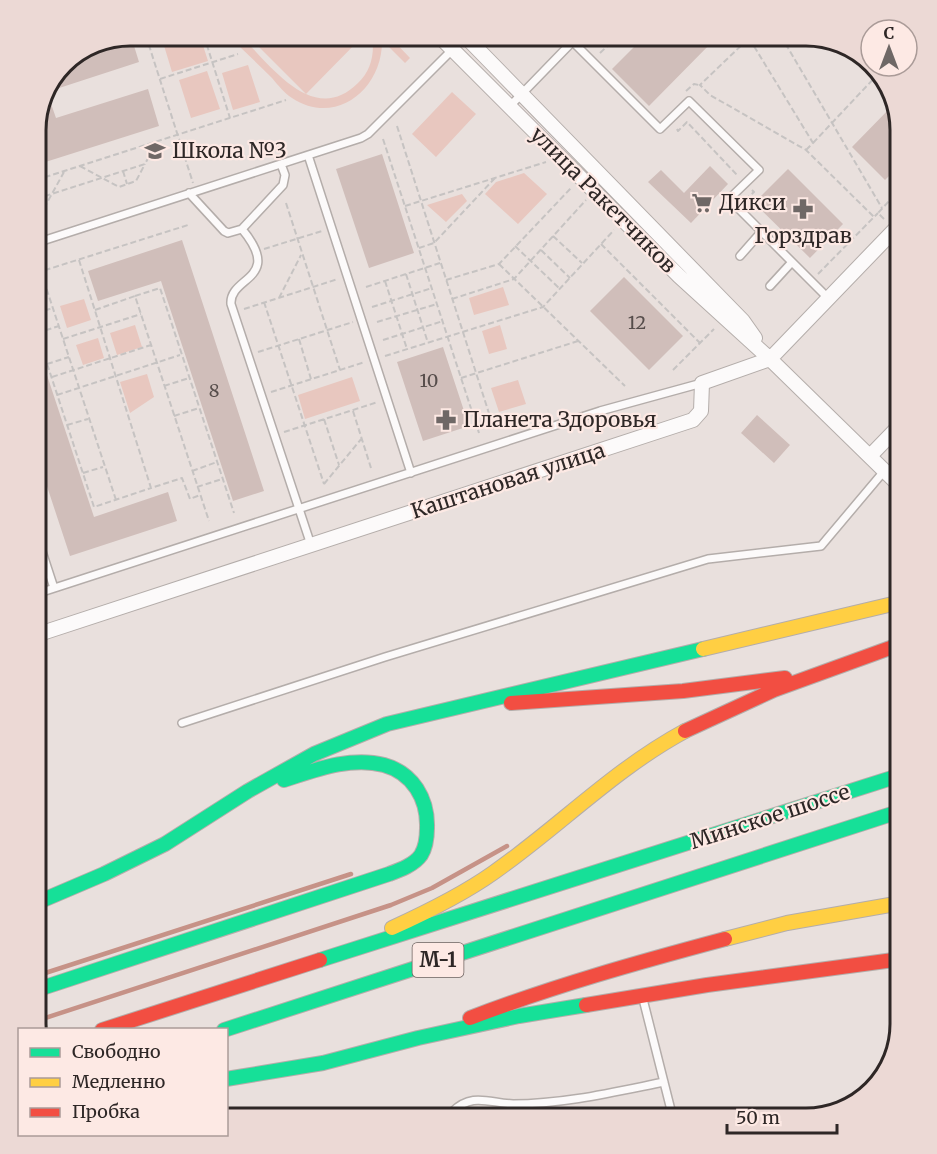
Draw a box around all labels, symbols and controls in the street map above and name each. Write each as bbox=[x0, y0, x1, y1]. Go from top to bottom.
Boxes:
north arrow bbox=[859, 18, 919, 78]
text: С bbox=[884, 23, 894, 43]
street label: улица Ракетчиков bbox=[525, 121, 682, 278]
place label: Школа №3 bbox=[172, 137, 287, 164]
school or university icon: Школа №3 bbox=[143, 139, 167, 163]
place label: Дикси bbox=[719, 189, 786, 216]
supermarket icon: Дикси bbox=[690, 191, 714, 215]
pharmacy icon: Горздрав bbox=[791, 197, 815, 221]
place label: Горздрав bbox=[754, 222, 852, 249]
house number: 12 bbox=[628, 311, 646, 334]
house number: 10 bbox=[420, 369, 438, 392]
house number: 8 bbox=[209, 379, 219, 402]
place label: Планета Здоровья bbox=[463, 406, 656, 433]
pharmacy icon: Планета Здоровья bbox=[434, 408, 458, 432]
street label: Каштановая улица bbox=[407, 436, 608, 525]
street label: Минское шоссе bbox=[687, 778, 853, 855]
road number: М-1 bbox=[412, 943, 464, 977]
legend bbox=[18, 1028, 228, 1136]
text: Свободно bbox=[72, 1040, 160, 1063]
text: Медленно bbox=[72, 1070, 165, 1093]
scale bar bbox=[727, 1097, 836, 1135]
text: Пробка bbox=[72, 1100, 140, 1123]
text: 50 m bbox=[736, 1106, 780, 1129]

